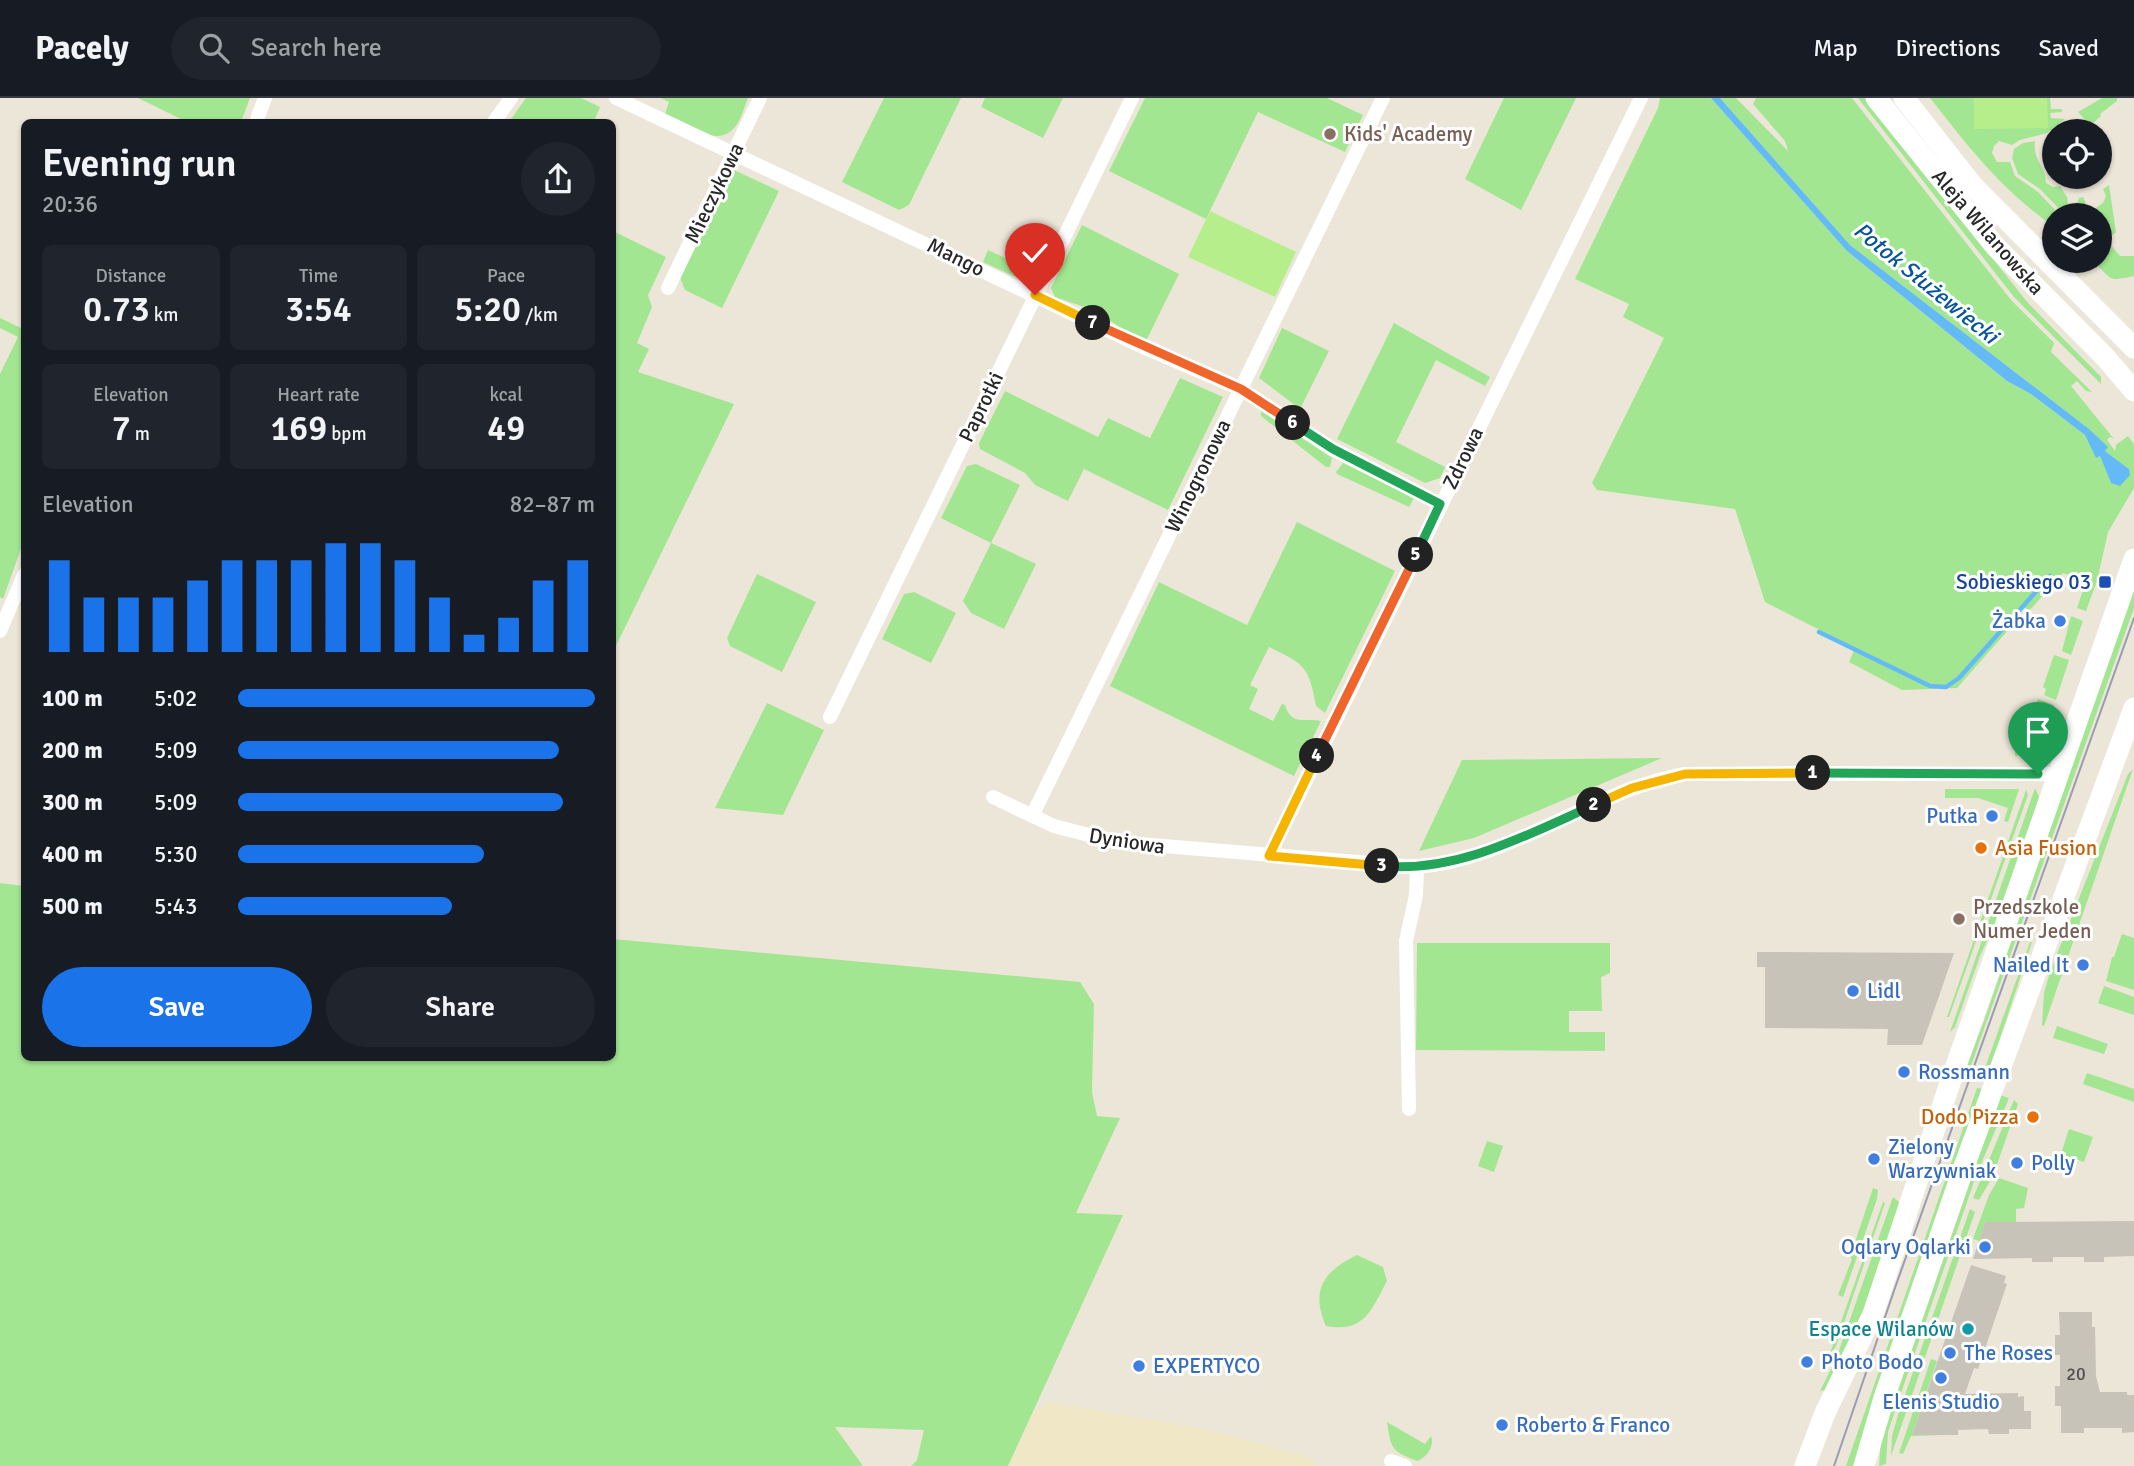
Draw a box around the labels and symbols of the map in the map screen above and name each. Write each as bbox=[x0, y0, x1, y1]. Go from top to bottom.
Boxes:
place label: Kids' Academy bbox=[1344, 121, 1473, 147]
marker: Kids' Academy bbox=[1322, 126, 1338, 142]
street label: Mieczykowa bbox=[678, 138, 750, 248]
street label: Aleja Wilanowska bbox=[1926, 164, 2050, 300]
water label: Potok Służewiecki bbox=[1848, 216, 2006, 352]
pin bbox=[1005, 223, 1065, 295]
street label: Mango bbox=[923, 232, 989, 282]
pin: 7 bbox=[1076, 306, 1110, 341]
street label: Paprotki bbox=[953, 368, 1009, 446]
pin: 6 bbox=[1276, 406, 1310, 440]
street label: Winogronowa bbox=[1159, 415, 1237, 537]
street label: Zdrowa bbox=[1437, 423, 1489, 493]
pin: 5 bbox=[1398, 538, 1434, 573]
place label: Sobieskiego 03 bbox=[1956, 569, 2091, 595]
marker: Sobieskiego 03 bbox=[2097, 574, 2113, 590]
place label: Żabka bbox=[1992, 608, 2046, 634]
marker: Żabka bbox=[2052, 613, 2068, 629]
pin bbox=[2008, 702, 2068, 774]
pin: 4 bbox=[1300, 738, 1334, 774]
pin: 1 bbox=[1796, 756, 1830, 790]
pin: 2 bbox=[1576, 788, 1612, 822]
place label: Putka bbox=[1926, 803, 1978, 829]
marker: Putka bbox=[1984, 808, 2000, 824]
street label: Dyniowa bbox=[1087, 822, 1167, 860]
place label: Asia Fusion bbox=[1995, 835, 2097, 861]
marker: Asia Fusion bbox=[1973, 840, 1989, 856]
pin: 3 bbox=[1364, 848, 1400, 884]
place label: Przedszkole Numer Jeden bbox=[1973, 894, 2091, 944]
marker: Przedszkole Numer Jeden bbox=[1951, 911, 1967, 927]
place label: Nailed It bbox=[1993, 952, 2069, 978]
marker: Nailed It bbox=[2075, 957, 2091, 973]
place label: Lidl bbox=[1867, 978, 1901, 1004]
marker: Lidl bbox=[1845, 983, 1861, 999]
place label: Rossmann bbox=[1918, 1059, 2010, 1085]
marker: Rossmann bbox=[1896, 1064, 1912, 1080]
place label: Dodo Pizza bbox=[1921, 1104, 2019, 1130]
marker: Dodo Pizza bbox=[2025, 1109, 2041, 1125]
place label: Zielony Warzywniak bbox=[1888, 1134, 1997, 1184]
place label: Polly bbox=[2031, 1150, 2075, 1176]
marker: Zielony Warzywniak bbox=[1866, 1151, 1882, 1167]
marker: Polly bbox=[2009, 1155, 2025, 1171]
place label: Oqlary Oqlarki bbox=[1841, 1234, 1971, 1260]
marker: Oqlary Oqlarki bbox=[1977, 1239, 1993, 1255]
place label: Espace Wilanów bbox=[1809, 1316, 1954, 1342]
marker: Espace Wilanów bbox=[1960, 1321, 1976, 1337]
place label: The Roses bbox=[1964, 1340, 2053, 1366]
marker: The Roses bbox=[1942, 1345, 1958, 1361]
place label: Photo Bodo bbox=[1821, 1349, 1923, 1375]
place label: EXPERTYCO bbox=[1153, 1353, 1260, 1379]
marker: Photo Bodo bbox=[1799, 1354, 1815, 1370]
marker: EXPERTYCO bbox=[1131, 1358, 1147, 1374]
house number: 20 bbox=[2066, 1363, 2086, 1385]
marker: Elenis Studio bbox=[1933, 1370, 1949, 1386]
place label: Elenis Studio bbox=[1882, 1389, 2000, 1415]
place label: Roberto & Franco bbox=[1516, 1412, 1670, 1438]
marker: Roberto & Franco bbox=[1494, 1417, 1510, 1433]

